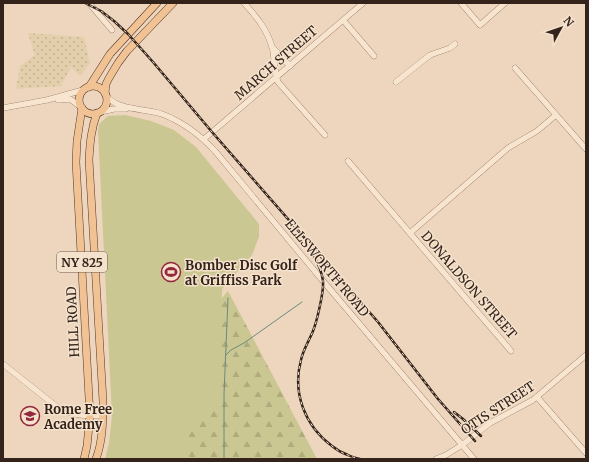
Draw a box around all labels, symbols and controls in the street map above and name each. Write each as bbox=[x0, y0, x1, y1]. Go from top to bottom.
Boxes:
north arrow bbox=[541, 8, 581, 48]
text: N bbox=[561, 14, 577, 30]
street label: MARCH STREET bbox=[231, 22, 321, 104]
street label: ELLSWORTH ROAD bbox=[281, 216, 373, 320]
street label: DONALDSON STREET bbox=[417, 228, 521, 342]
road number: NY 825 bbox=[57, 252, 107, 272]
place label: Bomber Disc Golf at Griffiss Park bbox=[185, 257, 298, 289]
sports icon: Bomber Disc Golf at Griffiss Park bbox=[160, 261, 182, 283]
street label: HILL ROAD bbox=[63, 286, 83, 358]
street label: OTIS STREET bbox=[458, 378, 538, 438]
place label: Rome Free Academy bbox=[43, 401, 112, 433]
school or university icon: Rome Free Academy bbox=[19, 405, 41, 427]

